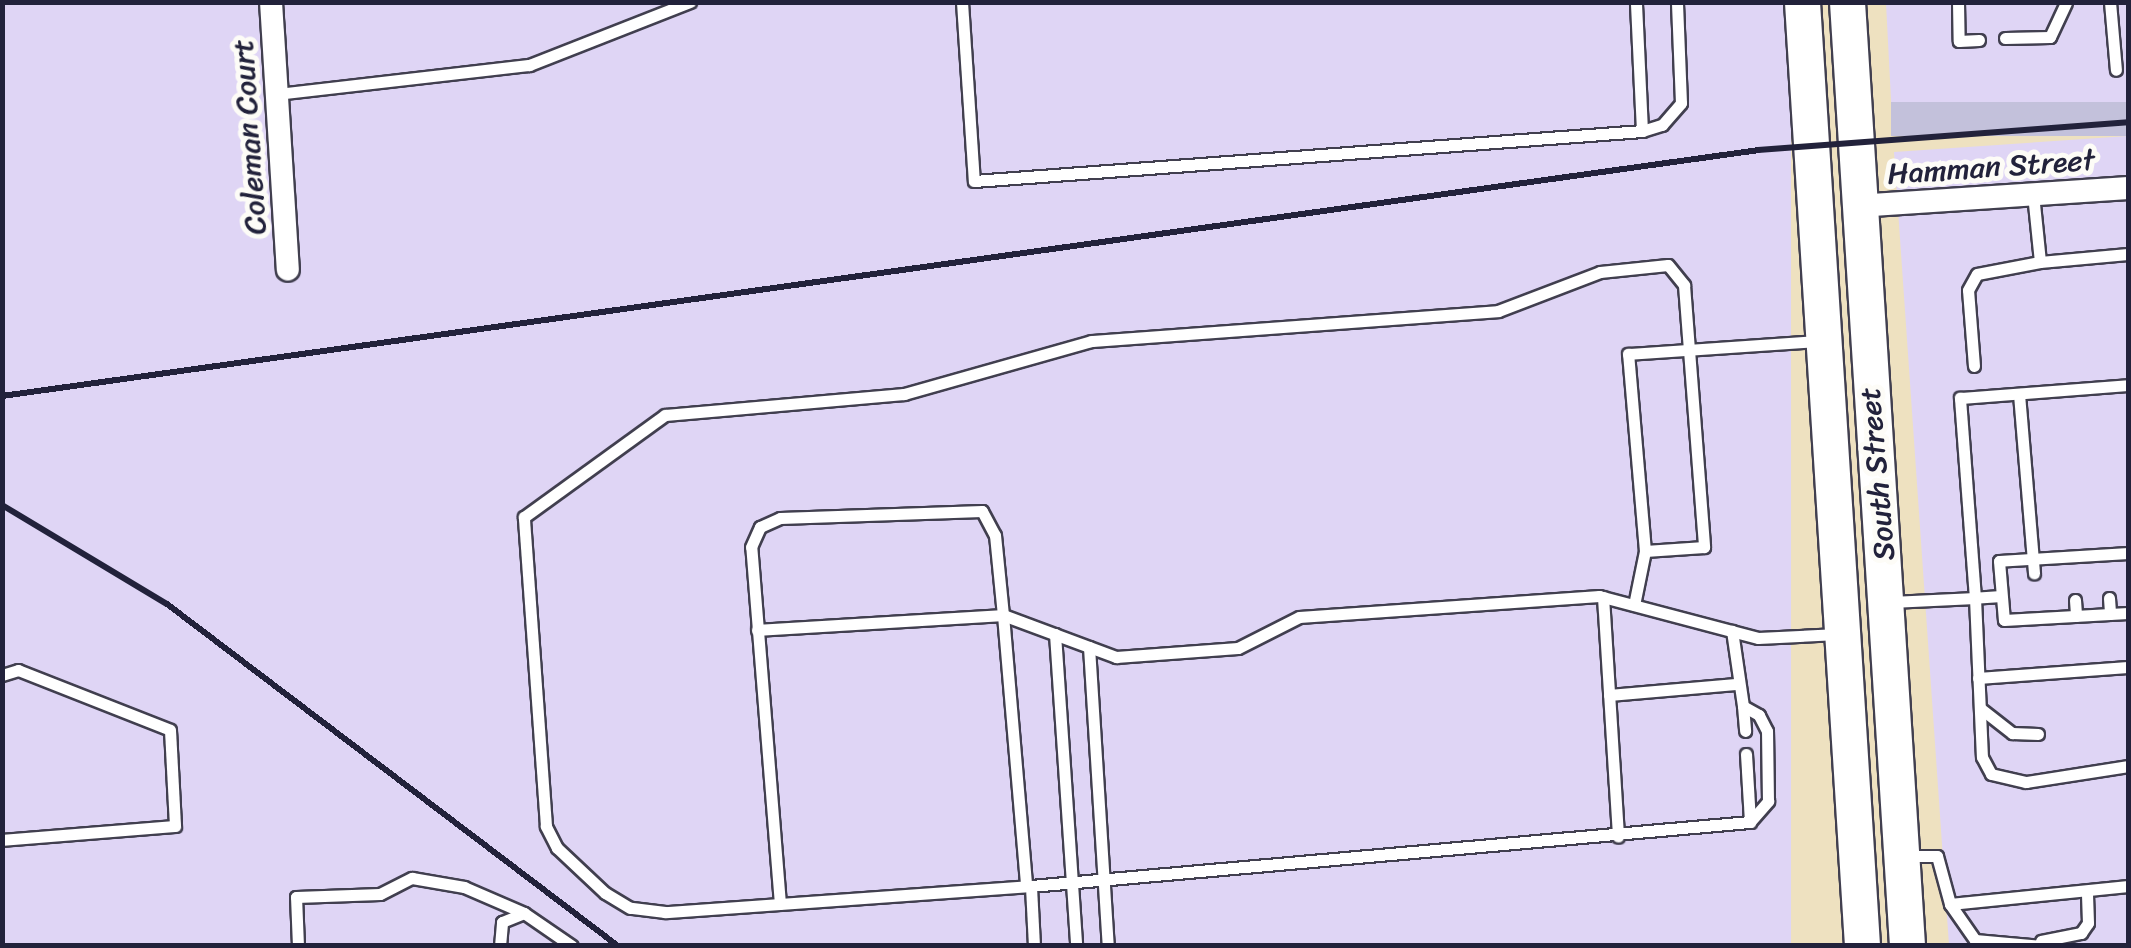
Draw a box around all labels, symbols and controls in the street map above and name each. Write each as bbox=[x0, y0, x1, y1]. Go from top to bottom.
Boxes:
street label: Coleman Court bbox=[224, 38, 274, 236]
street label: Hamman Street bbox=[1886, 142, 2096, 192]
street label: South Street bbox=[1851, 386, 1903, 562]

